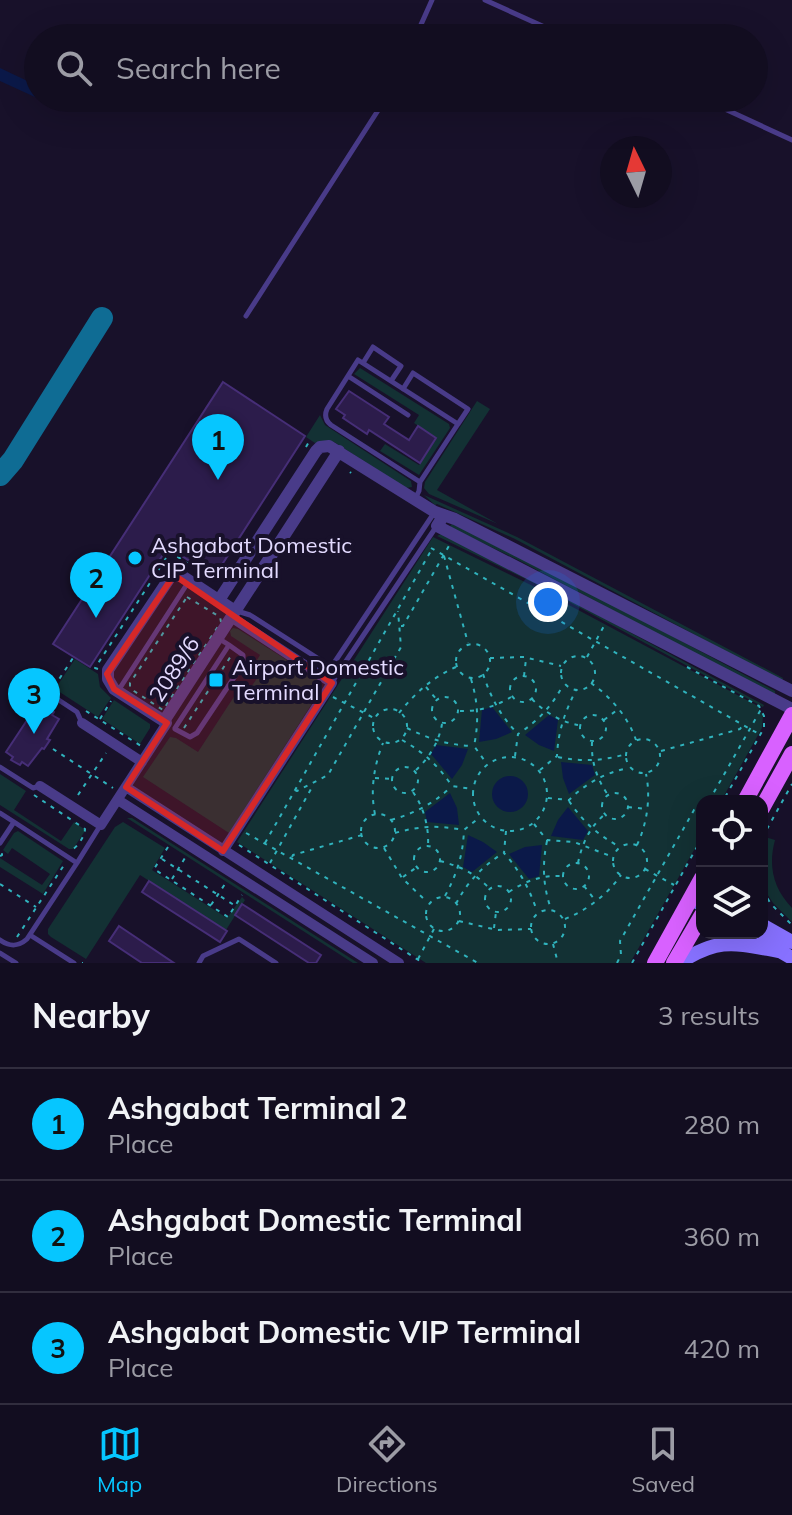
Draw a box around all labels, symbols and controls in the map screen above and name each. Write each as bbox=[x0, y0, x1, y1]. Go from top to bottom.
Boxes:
search box bbox=[24, 24, 768, 112]
icon: search bbox=[52, 46, 96, 90]
text: Search here bbox=[116, 49, 281, 87]
north arrow bbox=[600, 136, 672, 208]
pin: 1 bbox=[192, 414, 244, 480]
place label: Ashgabat Domestic CIP Terminal bbox=[151, 531, 352, 584]
marker: Ashgabat Domestic CIP Terminal bbox=[126, 549, 144, 567]
pin: 2 bbox=[70, 552, 122, 618]
your location bbox=[528, 582, 568, 622]
street label: 2089/6 bbox=[143, 631, 205, 707]
place label: Airport Domestic Terminal bbox=[232, 653, 404, 706]
pin: 3 bbox=[8, 668, 60, 734]
marker: Airport Domestic Terminal bbox=[207, 671, 225, 689]
map controls bbox=[696, 795, 768, 939]
button: locate bbox=[696, 795, 768, 867]
button: layers bbox=[696, 867, 768, 939]
text: Nearby bbox=[32, 994, 150, 1037]
text: 3 results bbox=[658, 999, 760, 1032]
text: Ashgabat Terminal 2 bbox=[108, 1089, 407, 1127]
text: 1 bbox=[50, 1108, 66, 1141]
text: 280 m bbox=[684, 1108, 760, 1141]
text: Place bbox=[108, 1127, 173, 1160]
text: Ashgabat Domestic Terminal bbox=[108, 1201, 523, 1239]
text: 2 bbox=[50, 1220, 66, 1253]
text: 360 m bbox=[684, 1220, 760, 1253]
text: Place bbox=[108, 1239, 173, 1272]
text: Ashgabat Domestic VIP Terminal bbox=[108, 1313, 581, 1351]
text: 3 bbox=[50, 1332, 66, 1365]
text: 420 m bbox=[684, 1332, 760, 1365]
text: Place bbox=[108, 1351, 173, 1384]
tab: Map bbox=[97, 1422, 142, 1498]
tab: Directions bbox=[336, 1422, 438, 1498]
tab: Saved bbox=[632, 1422, 695, 1498]

